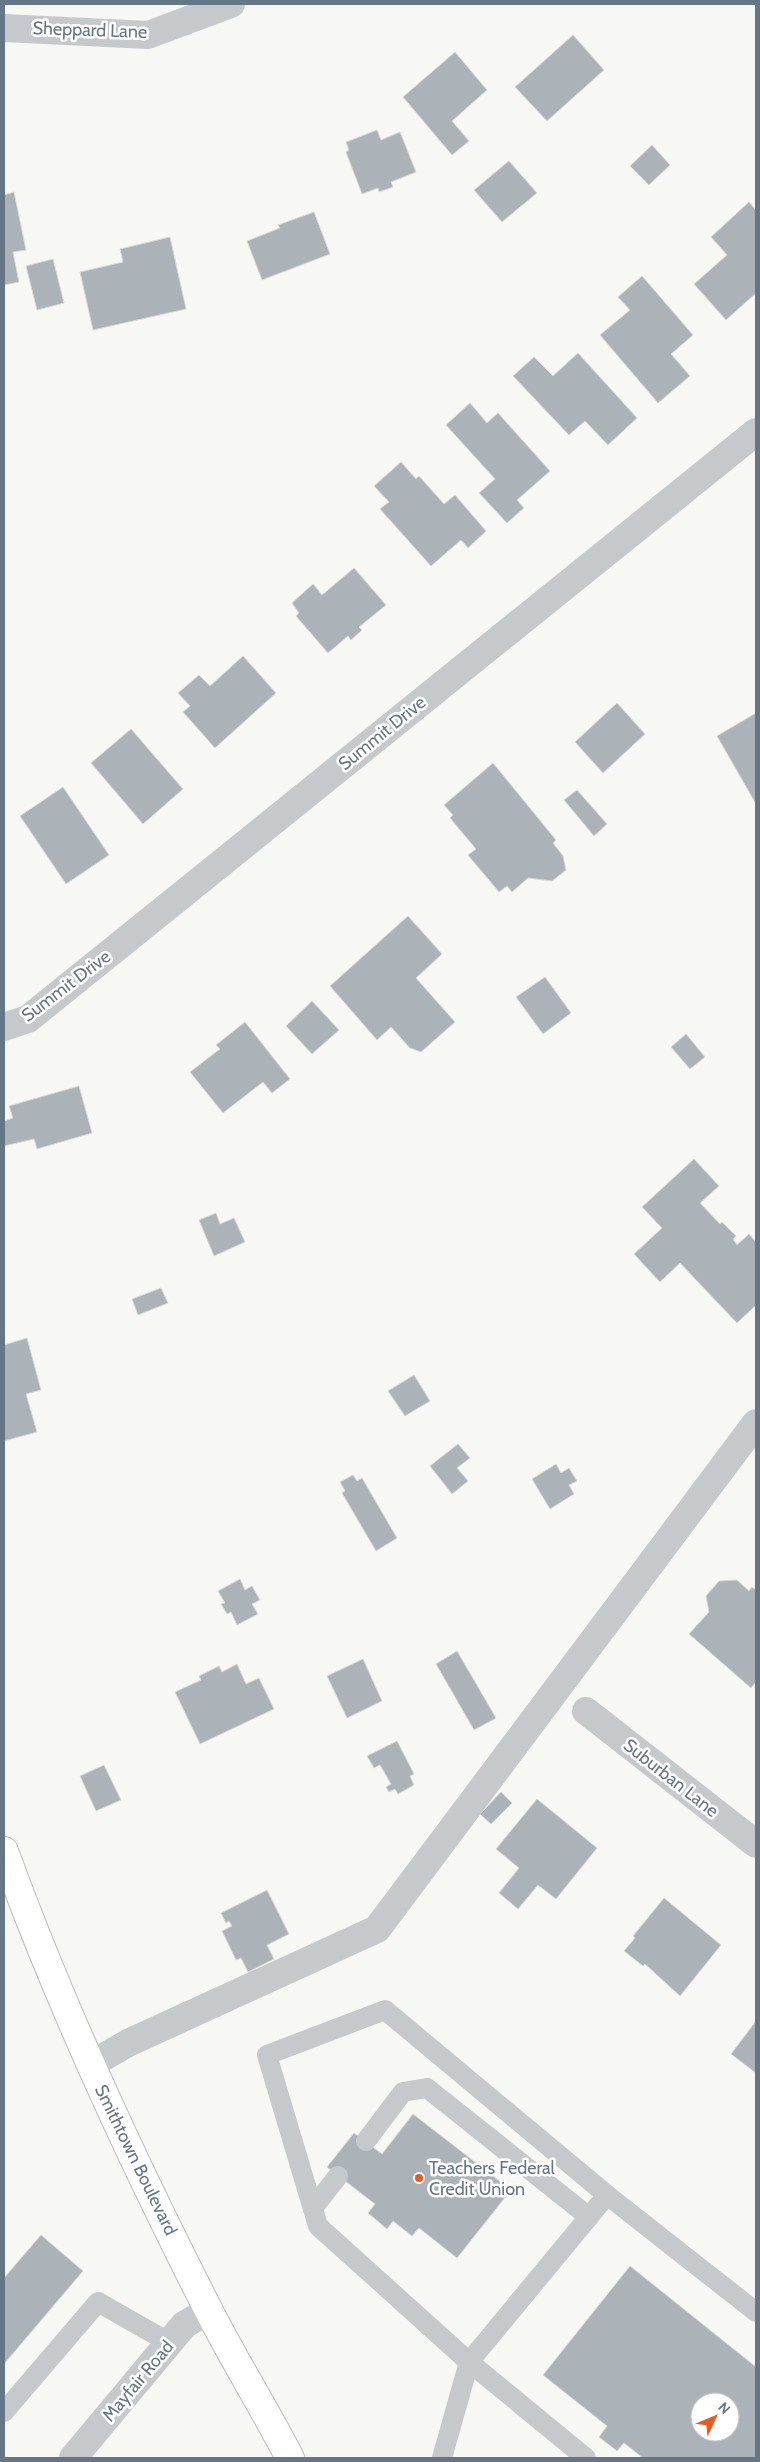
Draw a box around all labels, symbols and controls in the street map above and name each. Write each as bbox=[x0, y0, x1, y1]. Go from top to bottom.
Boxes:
street label: Sheppard Lane bbox=[32, 17, 148, 43]
street label: Summit Drive bbox=[334, 691, 430, 775]
street label: Summit Drive bbox=[17, 945, 115, 1027]
street label: Suburban Lane bbox=[619, 1734, 723, 1822]
street label: Smithtown Boulevard bbox=[90, 2081, 182, 2239]
place label: Teachers Federal Credit Union bbox=[429, 2157, 556, 2200]
marker: Teachers Federal Credit Union bbox=[413, 2172, 425, 2184]
street label: Mayfair Road bbox=[98, 2336, 178, 2426]
north arrow bbox=[690, 2392, 740, 2442]
text: N bbox=[714, 2398, 734, 2418]

